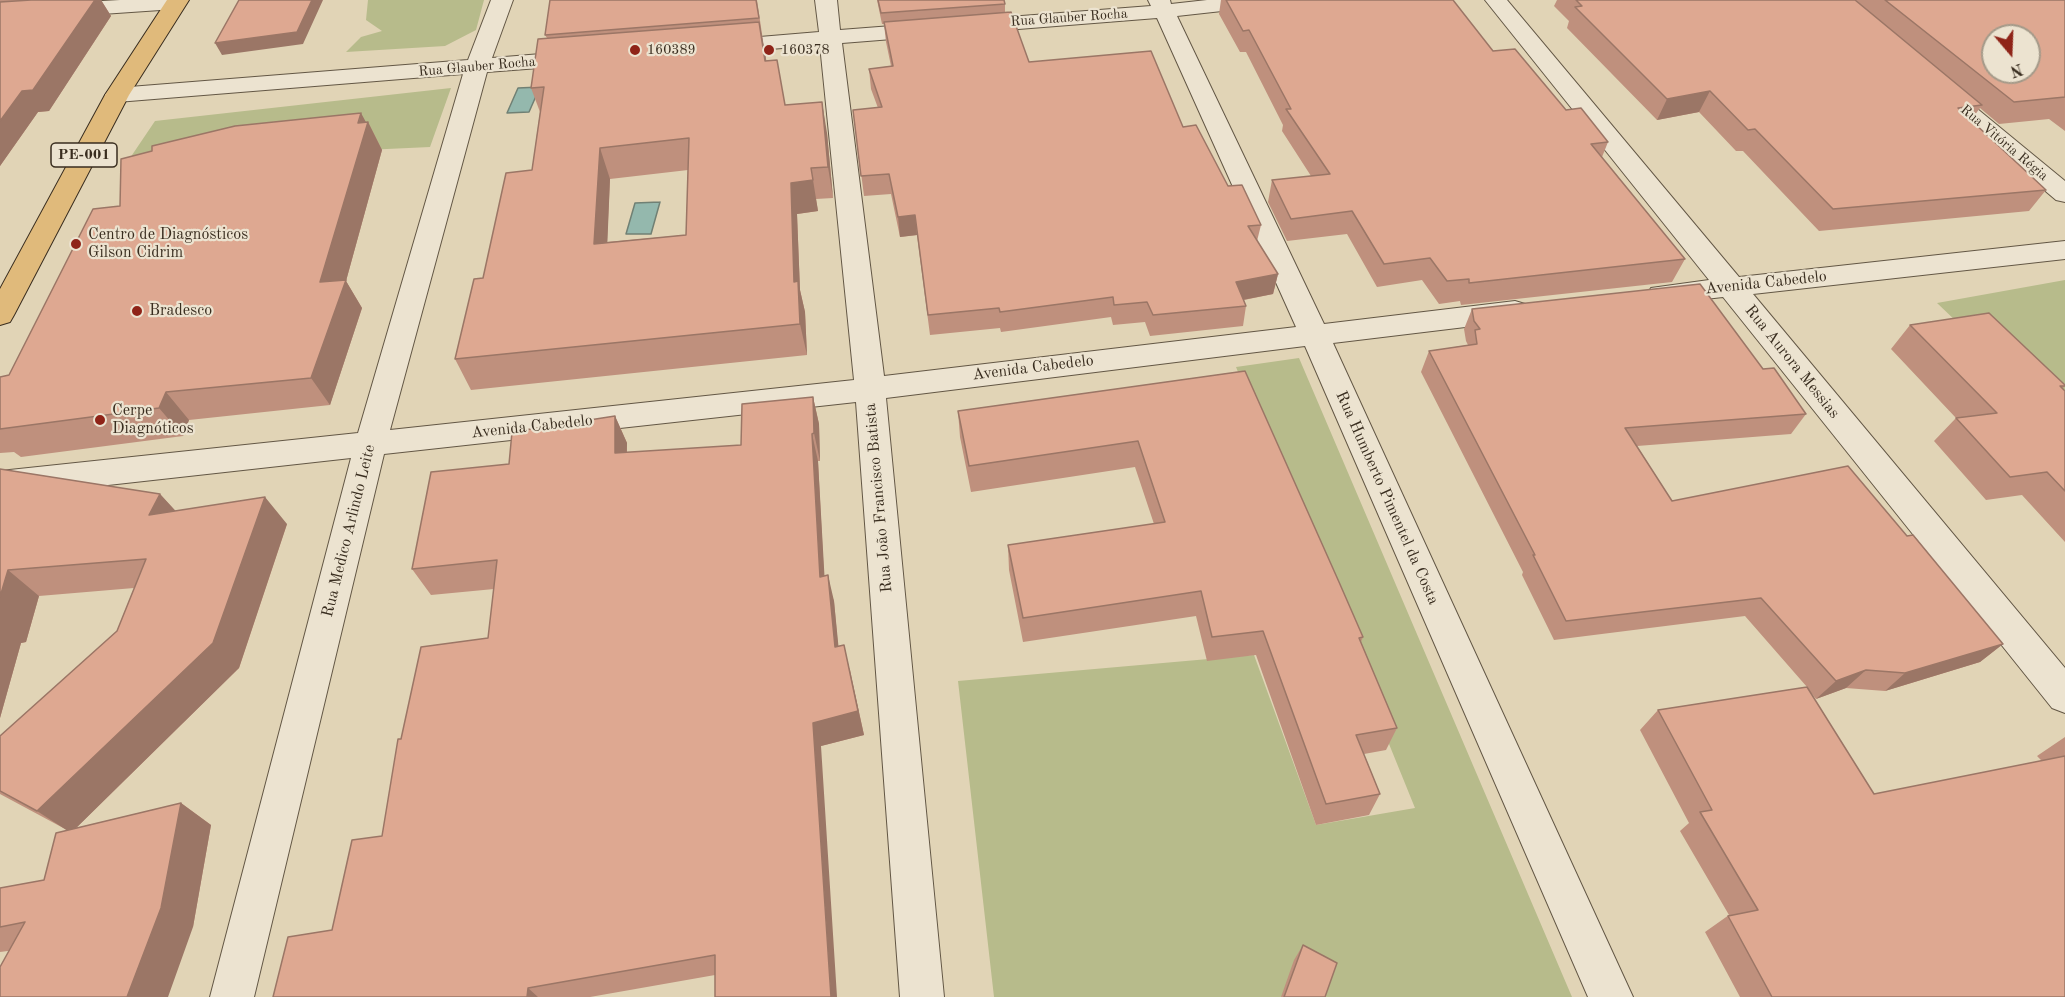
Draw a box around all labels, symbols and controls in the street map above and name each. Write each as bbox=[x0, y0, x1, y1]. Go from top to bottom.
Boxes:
street label: Rua Glauber Rocha bbox=[1010, 6, 1128, 30]
north arrow bbox=[1981, 24, 2041, 84]
place label: 160389 bbox=[647, 42, 696, 58]
place label: 160378 bbox=[781, 42, 830, 58]
marker: 160389 bbox=[628, 43, 642, 57]
marker: 160378 bbox=[762, 43, 776, 57]
street label: Rua Glauber Rocha bbox=[418, 54, 536, 80]
text: N bbox=[2008, 60, 2025, 79]
street label: Rua Vitória Régia bbox=[1957, 101, 2051, 185]
road number: PE-001 bbox=[51, 143, 117, 167]
place label: Centro de Diagnósticos Gilson Cidrim bbox=[88, 225, 248, 263]
marker: Centro de Diagnósticos Gilson Cidrim bbox=[69, 237, 83, 251]
street label: Avenida Cabedelo bbox=[1704, 267, 1828, 299]
place label: Bradesco bbox=[149, 301, 212, 321]
street label: Rua Aurora Messias bbox=[1740, 301, 1844, 423]
marker: Bradesco bbox=[130, 304, 144, 318]
street label: Avenida Cabedelo bbox=[971, 351, 1095, 385]
street label: Rua Humberto Pimentel da Costa bbox=[1331, 388, 1443, 608]
place label: Cerpe Diagnóticos bbox=[112, 401, 194, 439]
street label: Rua João Francisco Batista bbox=[861, 402, 897, 594]
street label: Avenida Cabedelo bbox=[470, 411, 594, 443]
marker: Cerpe Diagnóticos bbox=[93, 413, 107, 427]
street label: Rua Medico Arlindo Leite bbox=[318, 443, 380, 619]

